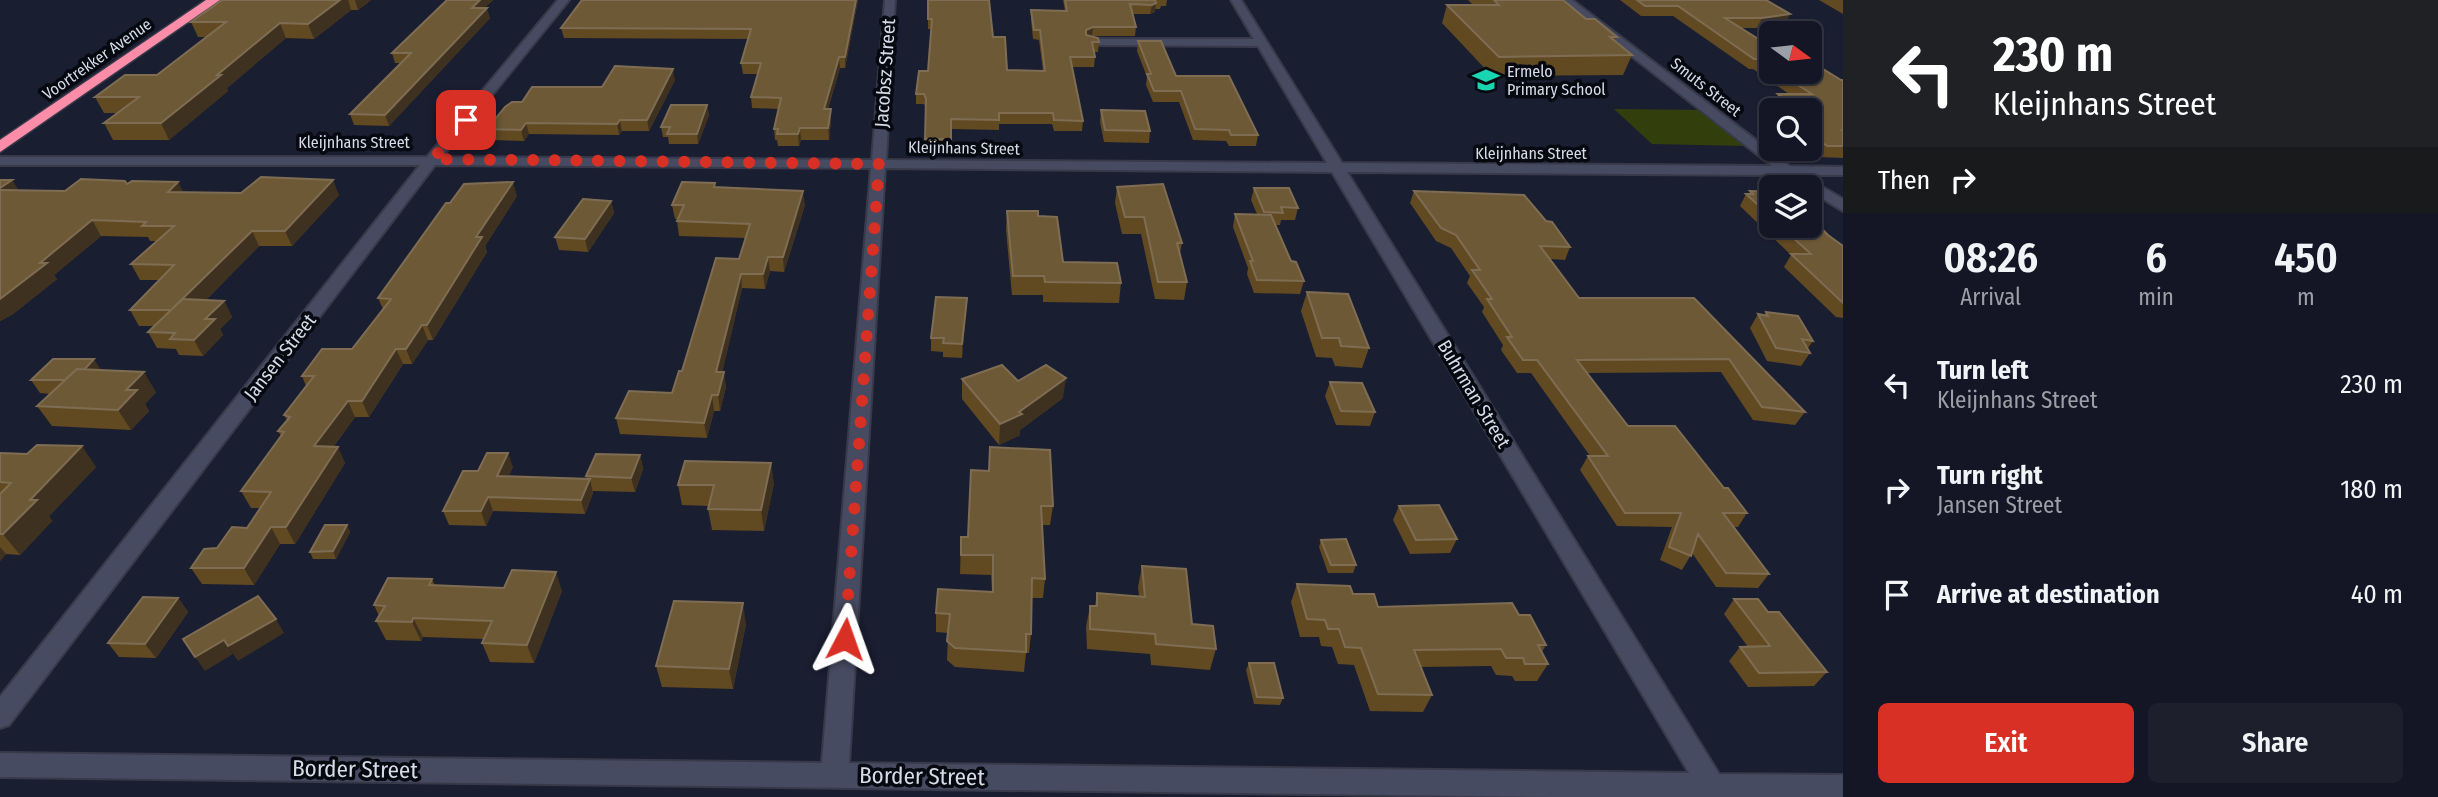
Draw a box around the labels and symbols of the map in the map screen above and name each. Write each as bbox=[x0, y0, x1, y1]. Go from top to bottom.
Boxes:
street label: Voortrekker Avenue bbox=[39, 14, 155, 104]
street label: Jacobsz Street bbox=[870, 17, 900, 128]
north arrow bbox=[1759, 21, 1822, 84]
street label: Smuts Street bbox=[1667, 54, 1745, 121]
place label: Ermelo Primary School bbox=[1507, 62, 1606, 99]
school or university icon: Ermelo Primary School bbox=[1471, 65, 1501, 95]
pin bbox=[436, 90, 496, 150]
street label: Kleijnhans Street bbox=[298, 133, 411, 152]
street label: Kleijnhans Street bbox=[908, 138, 1021, 158]
street label: Kleijnhans Street bbox=[1475, 144, 1588, 163]
street label: Jansen Street bbox=[239, 309, 321, 405]
street label: Buhrman Street bbox=[1433, 336, 1516, 453]
position arrow bbox=[808, 602, 882, 676]
street label: Border Street bbox=[292, 754, 419, 784]
street label: Border Street bbox=[859, 761, 986, 791]

